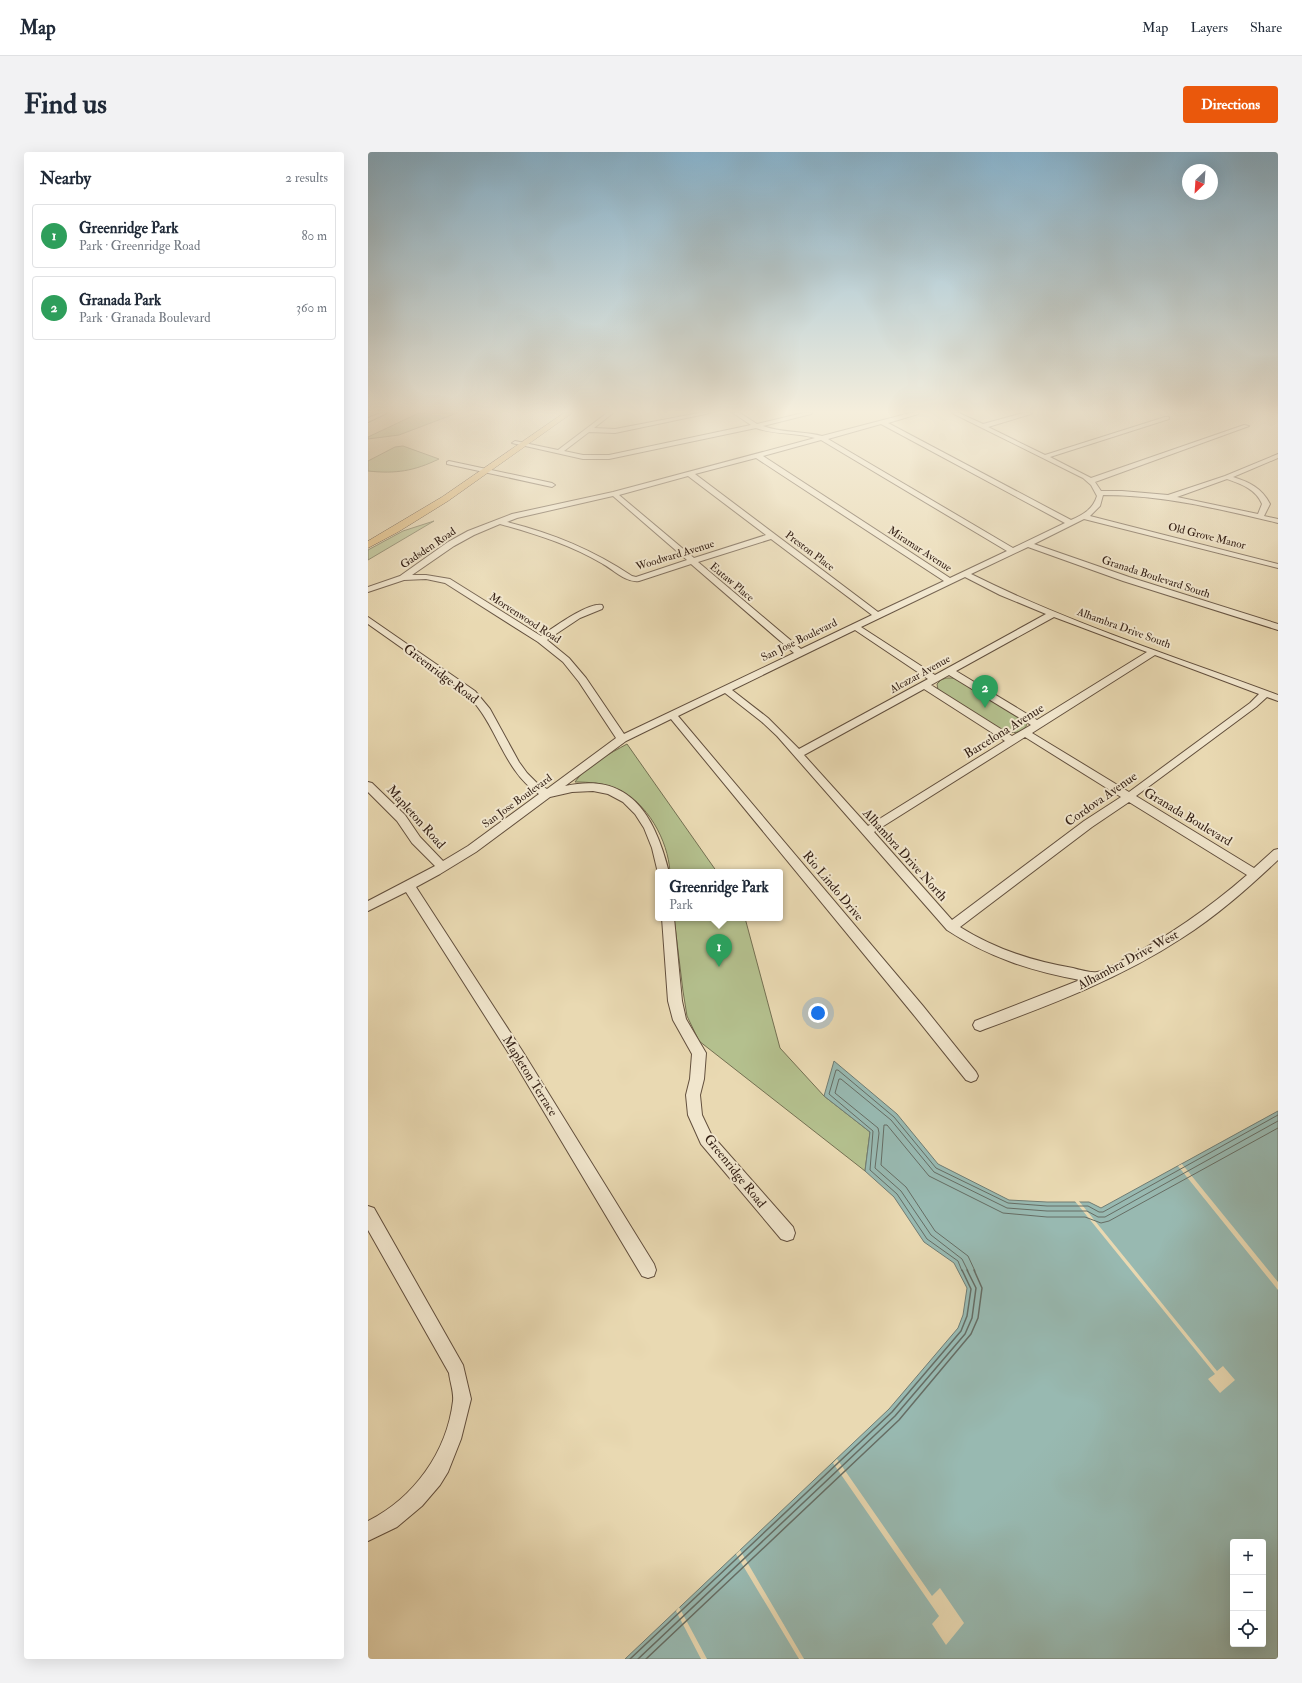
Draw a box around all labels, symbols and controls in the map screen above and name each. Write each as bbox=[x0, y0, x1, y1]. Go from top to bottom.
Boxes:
text: Map bbox=[20, 16, 56, 40]
text: Map bbox=[1142, 19, 1168, 36]
text: Layers bbox=[1190, 19, 1228, 36]
text: Share bbox=[1250, 19, 1282, 36]
button: Directions bbox=[1183, 86, 1278, 123]
text: Find us bbox=[24, 87, 107, 122]
north arrow bbox=[1182, 164, 1218, 200]
text: Nearby bbox=[40, 168, 91, 189]
text: 2 results bbox=[285, 170, 328, 186]
text: Greenridge Park bbox=[79, 219, 178, 238]
text: 1 bbox=[52, 228, 56, 244]
text: 80 m bbox=[301, 228, 327, 244]
text: Park · Greenridge Road bbox=[79, 238, 200, 254]
text: Granada Park bbox=[79, 291, 161, 310]
text: 2 bbox=[51, 300, 57, 316]
text: 360 m bbox=[296, 300, 327, 316]
text: Park · Granada Boulevard bbox=[79, 310, 211, 326]
street label: Old Grove Manor bbox=[1167, 520, 1248, 552]
street label: Gadsden Road bbox=[398, 524, 459, 571]
street label: Miramar Avenue bbox=[886, 524, 955, 575]
street label: Preston Place bbox=[783, 528, 838, 574]
street label: Woodward Avenue bbox=[633, 537, 716, 573]
street label: Granada Boulevard South bbox=[1100, 553, 1212, 601]
street label: Eutaw Place bbox=[707, 560, 757, 604]
street label: Morvenwood Road bbox=[487, 590, 564, 646]
street label: Alhambra Drive South bbox=[1074, 605, 1173, 651]
street label: San Jose Boulevard bbox=[759, 616, 840, 665]
street label: Greenridge Road bbox=[400, 641, 482, 708]
street label: Alcazar Avenue bbox=[887, 652, 953, 696]
pin: 2 bbox=[972, 675, 998, 708]
street label: Barcelona Avenue bbox=[961, 700, 1047, 762]
street label: Cordova Avenue bbox=[1062, 768, 1141, 830]
street label: San Jose Boulevard bbox=[480, 771, 555, 831]
street label: Mapleton Road bbox=[383, 782, 449, 853]
street label: Granada Boulevard bbox=[1141, 784, 1235, 850]
street label: Alhambra Drive North bbox=[859, 805, 951, 905]
street label: Rio Lindo Drive bbox=[799, 848, 867, 925]
popup bbox=[655, 869, 783, 921]
text: Greenridge Park bbox=[669, 878, 769, 897]
text: Park bbox=[669, 897, 693, 913]
street label: Alhambra Drive West bbox=[1074, 927, 1181, 994]
pin: 1 bbox=[706, 934, 732, 967]
your location bbox=[808, 1003, 828, 1023]
street label: Mapleton Terrace bbox=[498, 1033, 561, 1120]
street label: Greenridge Road bbox=[701, 1131, 770, 1211]
map controls bbox=[1230, 1539, 1266, 1647]
button: + bbox=[1230, 1539, 1266, 1575]
button: − bbox=[1230, 1575, 1266, 1611]
button: locate bbox=[1230, 1611, 1266, 1647]

